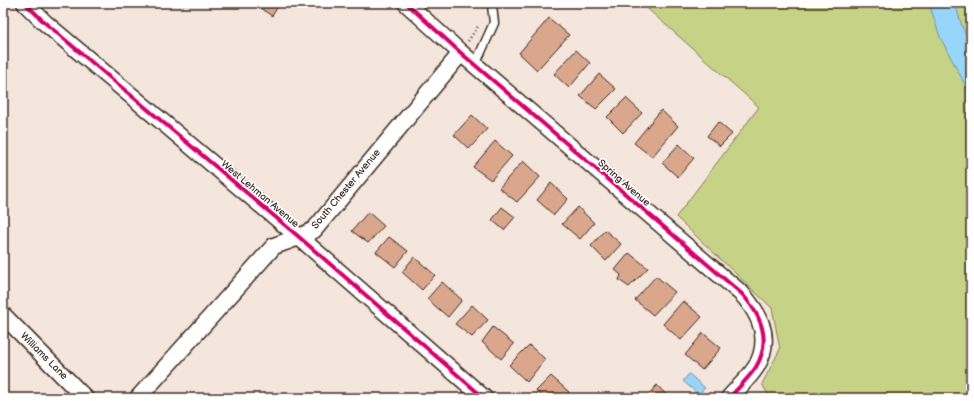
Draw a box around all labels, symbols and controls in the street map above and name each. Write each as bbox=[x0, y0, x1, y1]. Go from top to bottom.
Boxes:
street label: South Chester Avenue bbox=[309, 147, 383, 231]
street label: Spring Avenue bbox=[595, 157, 653, 209]
street label: West Lehman Avenue bbox=[219, 158, 301, 230]
street label: Williams Lane bbox=[18, 330, 70, 382]

